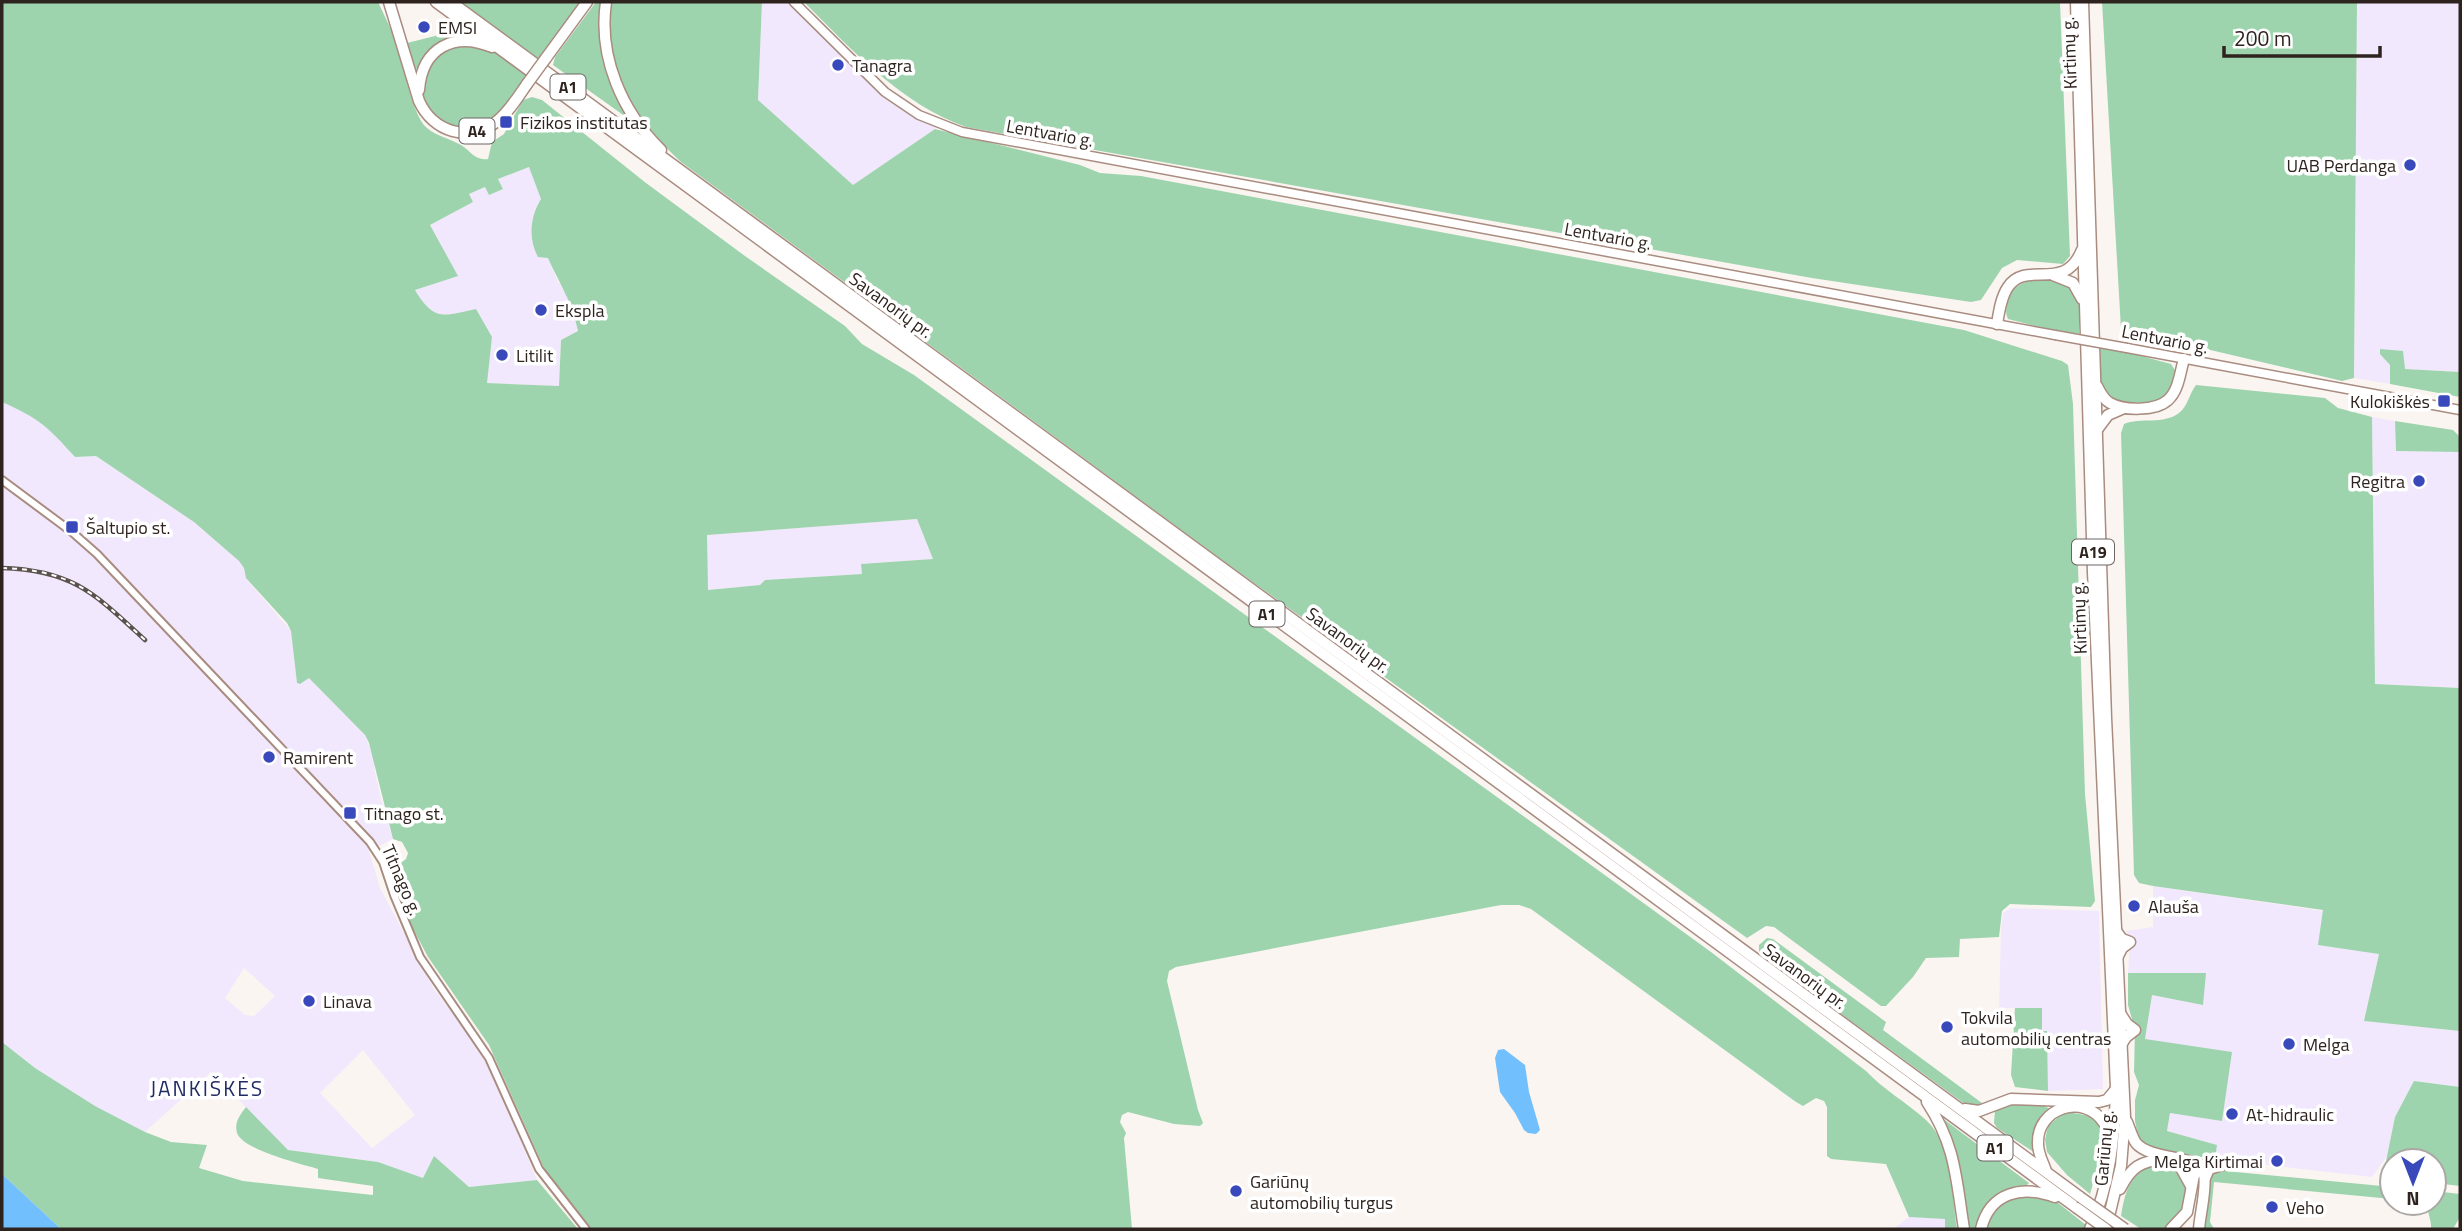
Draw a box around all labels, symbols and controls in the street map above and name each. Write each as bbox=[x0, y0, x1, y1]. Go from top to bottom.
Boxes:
place label: EMSI bbox=[438, 14, 477, 41]
scale bar bbox=[2224, 14, 2380, 58]
street label: Kirtimų g. bbox=[2054, 16, 2084, 90]
marker: EMSI bbox=[416, 19, 432, 35]
text: 200 m bbox=[2234, 22, 2291, 54]
place label: Tanagra bbox=[852, 52, 912, 79]
marker: Tanagra bbox=[830, 57, 846, 73]
road number: A1 bbox=[550, 74, 586, 100]
place label: Fizikos institutas bbox=[520, 109, 648, 136]
street label: Lentvario g. bbox=[1004, 112, 1096, 154]
marker: Fizikos institutas bbox=[498, 114, 514, 130]
road number: A4 bbox=[460, 119, 494, 144]
place label: UAB Perdanga bbox=[2287, 152, 2396, 179]
marker: UAB Perdanga bbox=[2402, 157, 2418, 173]
street label: Lentvario g. bbox=[1562, 215, 1654, 257]
street label: Savanorių pr. bbox=[844, 265, 938, 345]
place label: Ekspla bbox=[555, 297, 605, 324]
marker: Ekspla bbox=[533, 302, 549, 318]
street label: Lentvario g. bbox=[2119, 317, 2211, 361]
place label: Litilit bbox=[516, 342, 554, 369]
marker: Litilit bbox=[494, 347, 510, 363]
place label: Kulokiškės bbox=[2350, 388, 2430, 415]
marker: Kulokiškės bbox=[2436, 393, 2452, 409]
place label: Regitra bbox=[2350, 468, 2405, 495]
marker: Regitra bbox=[2411, 473, 2427, 489]
place label: Šaltupio st. bbox=[86, 514, 170, 541]
marker: Šaltupio st. bbox=[64, 519, 80, 535]
road number: A19 bbox=[2072, 540, 2114, 565]
street label: Kirtimų g. bbox=[2064, 581, 2094, 655]
street label: Savanorių pr. bbox=[1301, 600, 1395, 680]
road number: A1 bbox=[1250, 601, 1284, 626]
place label: Ramirent bbox=[283, 744, 354, 771]
marker: Ramirent bbox=[261, 749, 277, 765]
place label: Titnago st. bbox=[364, 800, 444, 827]
marker: Titnago st. bbox=[342, 805, 358, 821]
street label: Titnago g. bbox=[375, 841, 429, 919]
place label: Alauša bbox=[2148, 893, 2199, 920]
marker: Alauša bbox=[2126, 898, 2142, 914]
street label: Savanorių pr. bbox=[1758, 936, 1852, 1016]
place label: Linava bbox=[323, 988, 372, 1015]
marker: Linava bbox=[301, 993, 317, 1009]
place label: Tokvila automobilių centras bbox=[1961, 1004, 2111, 1052]
marker: Tokvila automobilių centras bbox=[1939, 1019, 1955, 1035]
place label: Melga bbox=[2303, 1031, 2350, 1058]
marker: Melga bbox=[2281, 1036, 2297, 1052]
district label: JANKIŠKĖS bbox=[150, 1072, 264, 1104]
place label: At-hidraulic bbox=[2246, 1101, 2334, 1128]
marker: At-hidraulic bbox=[2224, 1106, 2240, 1122]
street label: Gariūnų g. bbox=[2087, 1109, 2121, 1187]
road number: A1 bbox=[1978, 1136, 2012, 1160]
north arrow bbox=[2378, 1147, 2448, 1217]
place label: Melga Kirtimai bbox=[2154, 1148, 2263, 1175]
marker: Melga Kirtimai bbox=[2269, 1153, 2285, 1169]
place label: Gariūnų automobilių turgus bbox=[1250, 1168, 1393, 1216]
marker: Gariūnų automobilių turgus bbox=[1228, 1183, 1244, 1199]
text: N bbox=[2406, 1185, 2420, 1214]
place label: Veho bbox=[2286, 1194, 2324, 1221]
marker: Veho bbox=[2264, 1199, 2280, 1215]

